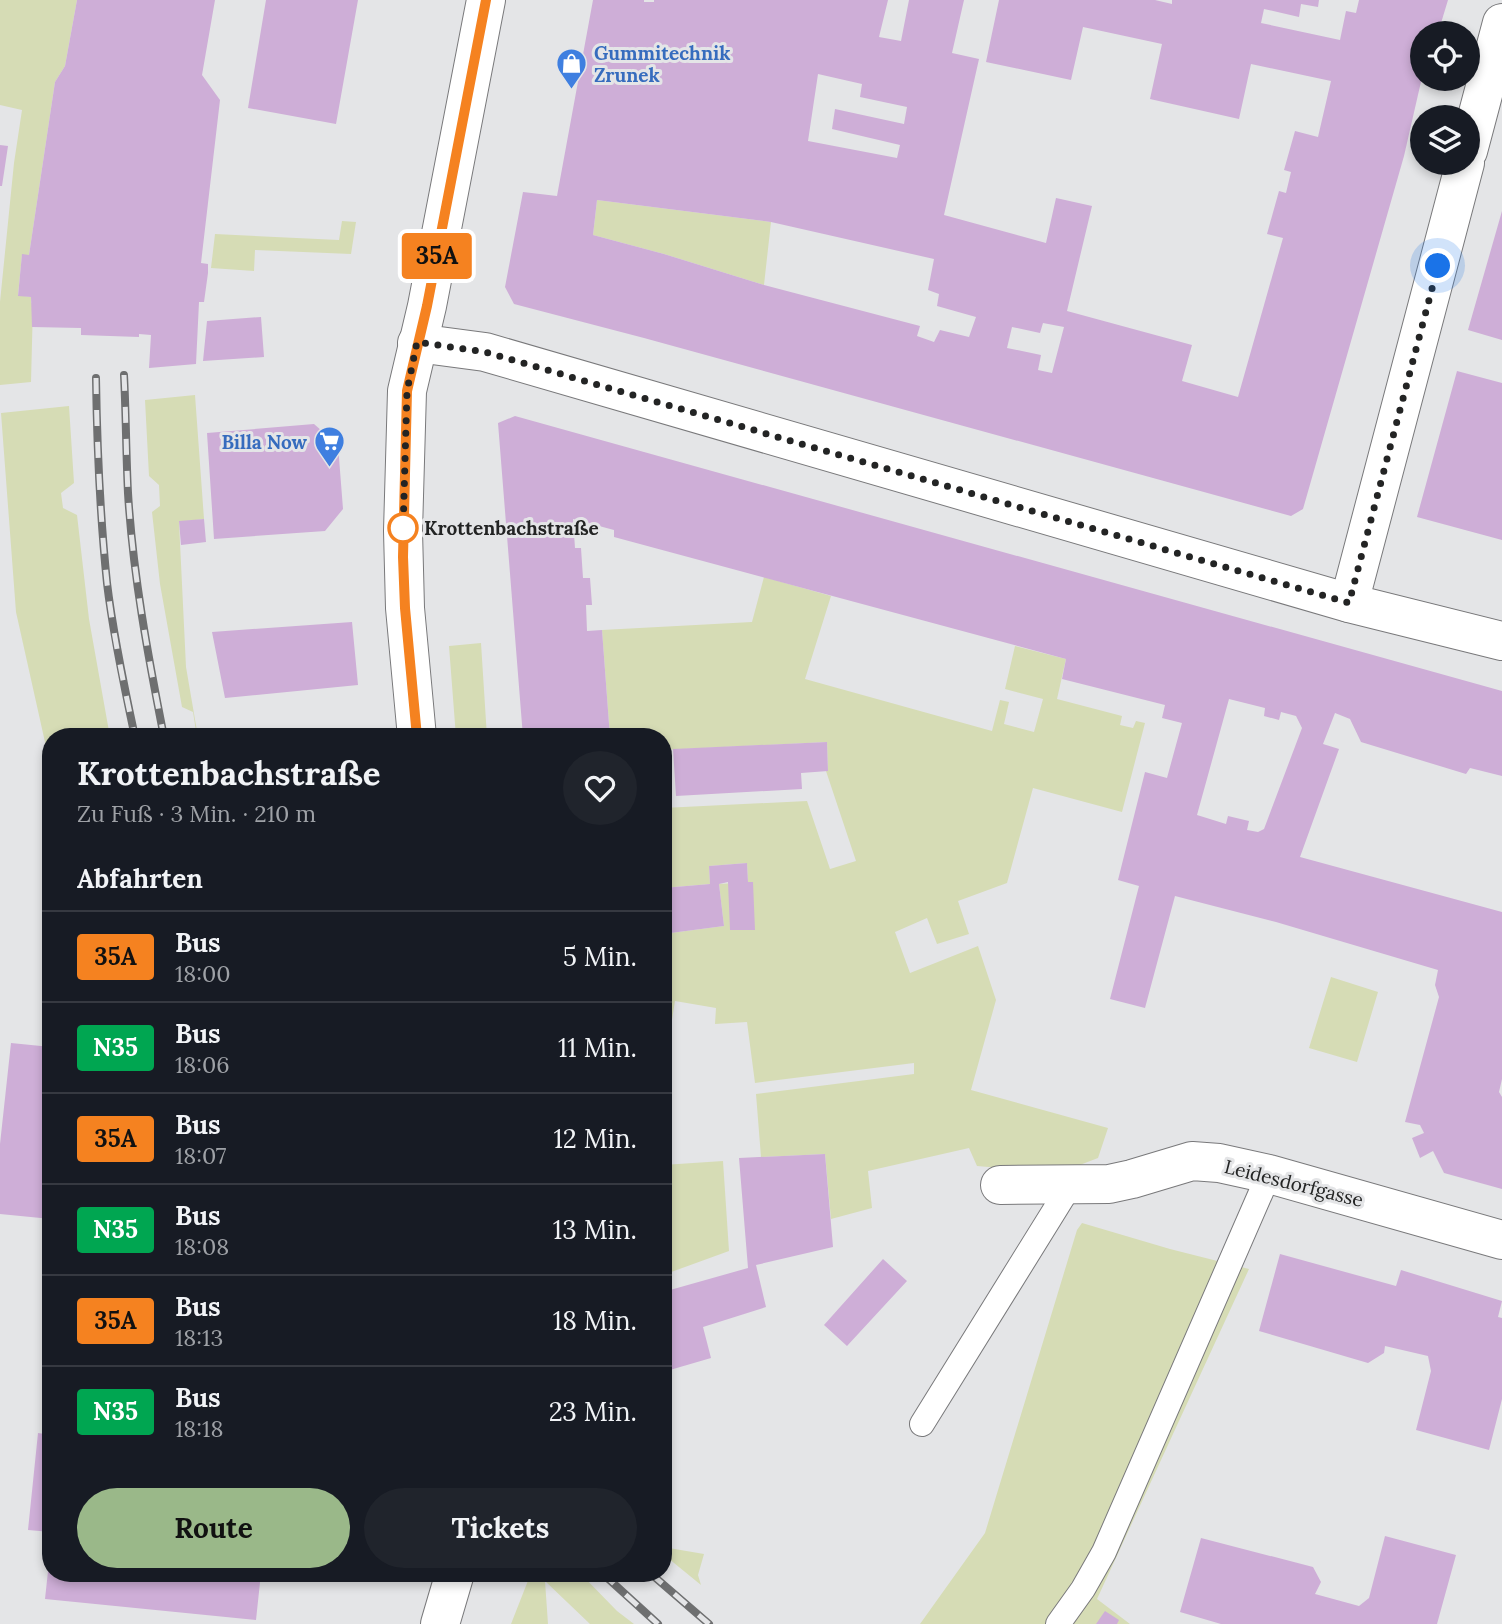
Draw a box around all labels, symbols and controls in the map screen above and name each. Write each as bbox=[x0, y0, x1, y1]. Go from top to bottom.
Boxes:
map controls bbox=[1410, 21, 1480, 175]
button: locate bbox=[1410, 21, 1480, 91]
place label: Gummitechnik Zrunek bbox=[594, 41, 731, 87]
shop icon: Gummitechnik Zrunek bbox=[554, 47, 588, 91]
button: layers bbox=[1410, 105, 1480, 175]
line badge: 35A bbox=[397, 233, 477, 279]
text: 35A bbox=[416, 240, 458, 271]
your location bbox=[1420, 248, 1455, 283]
supermarket icon: Billa Now bbox=[313, 425, 347, 469]
place label: Billa Now bbox=[221, 430, 308, 454]
marker: Krottenbachstraße bbox=[388, 513, 418, 543]
place label: Krottenbachstraße bbox=[424, 516, 599, 540]
button: heart bbox=[563, 751, 637, 825]
text: Krottenbachstraße bbox=[77, 752, 380, 794]
text: Zu Fuß · 3 Min. · 210 m bbox=[77, 799, 316, 828]
text: Abfahrten bbox=[77, 862, 203, 895]
text: Bus bbox=[175, 926, 221, 959]
text: 5 Min. bbox=[563, 940, 637, 973]
text: 35A bbox=[94, 941, 137, 972]
text: 18:00 bbox=[175, 959, 231, 988]
text: Bus bbox=[175, 1017, 221, 1050]
text: 11 Min. bbox=[558, 1031, 637, 1064]
text: N35 bbox=[93, 1032, 138, 1063]
text: 18:06 bbox=[175, 1050, 230, 1079]
text: Bus bbox=[175, 1108, 221, 1141]
text: 12 Min. bbox=[553, 1122, 637, 1155]
text: 35A bbox=[94, 1123, 137, 1154]
text: 18:07 bbox=[175, 1141, 226, 1170]
street label: Leidesdorfgasse bbox=[1222, 1154, 1366, 1212]
text: Bus bbox=[175, 1199, 221, 1232]
text: 13 Min. bbox=[553, 1213, 637, 1246]
text: N35 bbox=[93, 1214, 138, 1245]
text: 18:08 bbox=[175, 1232, 229, 1261]
text: Bus bbox=[175, 1290, 221, 1323]
text: 18 Min. bbox=[553, 1304, 637, 1337]
text: 35A bbox=[94, 1305, 137, 1336]
text: 18:13 bbox=[175, 1323, 223, 1352]
text: Bus bbox=[175, 1381, 221, 1414]
text: 23 Min. bbox=[549, 1395, 637, 1428]
text: N35 bbox=[93, 1396, 138, 1427]
text: 18:18 bbox=[175, 1414, 223, 1443]
button: Route bbox=[77, 1488, 350, 1568]
button: Tickets bbox=[364, 1488, 637, 1568]

